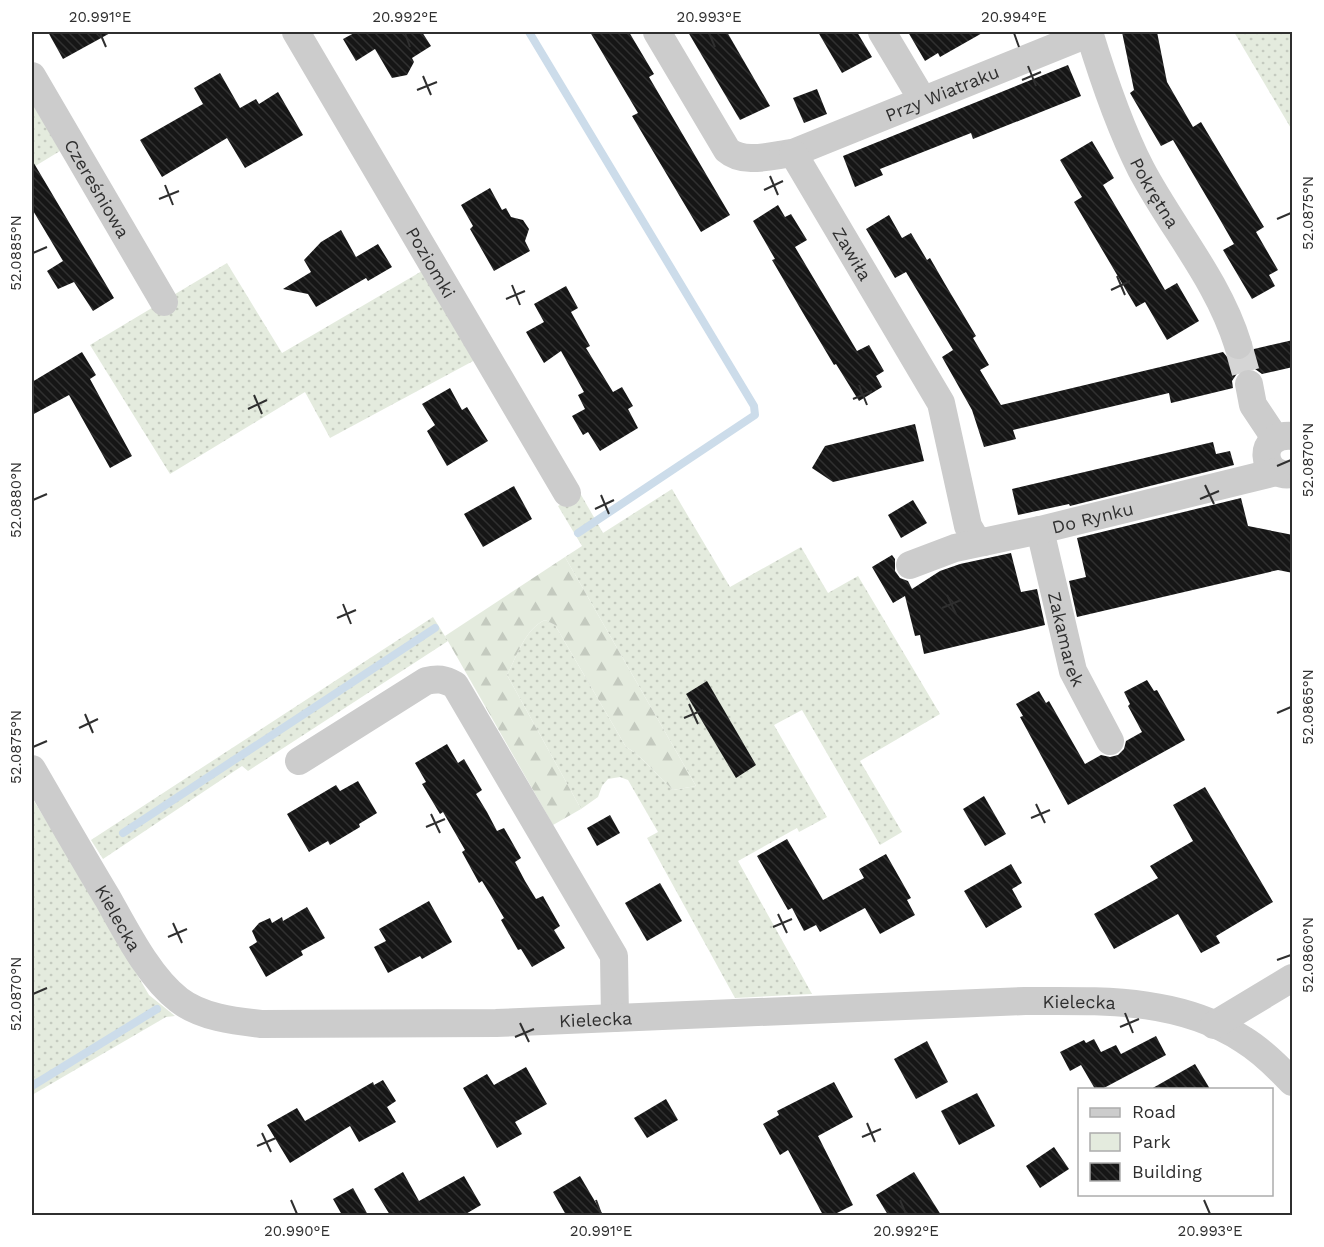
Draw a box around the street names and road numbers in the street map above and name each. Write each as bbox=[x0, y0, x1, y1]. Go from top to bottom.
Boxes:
street label: Przy Wiatraku bbox=[882, 60, 1002, 125]
street label: Czereśniowa bbox=[61, 135, 135, 241]
street label: Pokrętna bbox=[1126, 154, 1184, 231]
street label: Poziomki bbox=[402, 223, 460, 302]
street label: Zawiła bbox=[829, 223, 876, 284]
street label: Do Rynku bbox=[1050, 497, 1135, 537]
street label: Zakamarek bbox=[1044, 590, 1090, 690]
street label: Kielecka bbox=[91, 881, 146, 955]
street label: Kielecka bbox=[1043, 990, 1116, 1013]
street label: Kielecka bbox=[559, 1007, 633, 1031]

